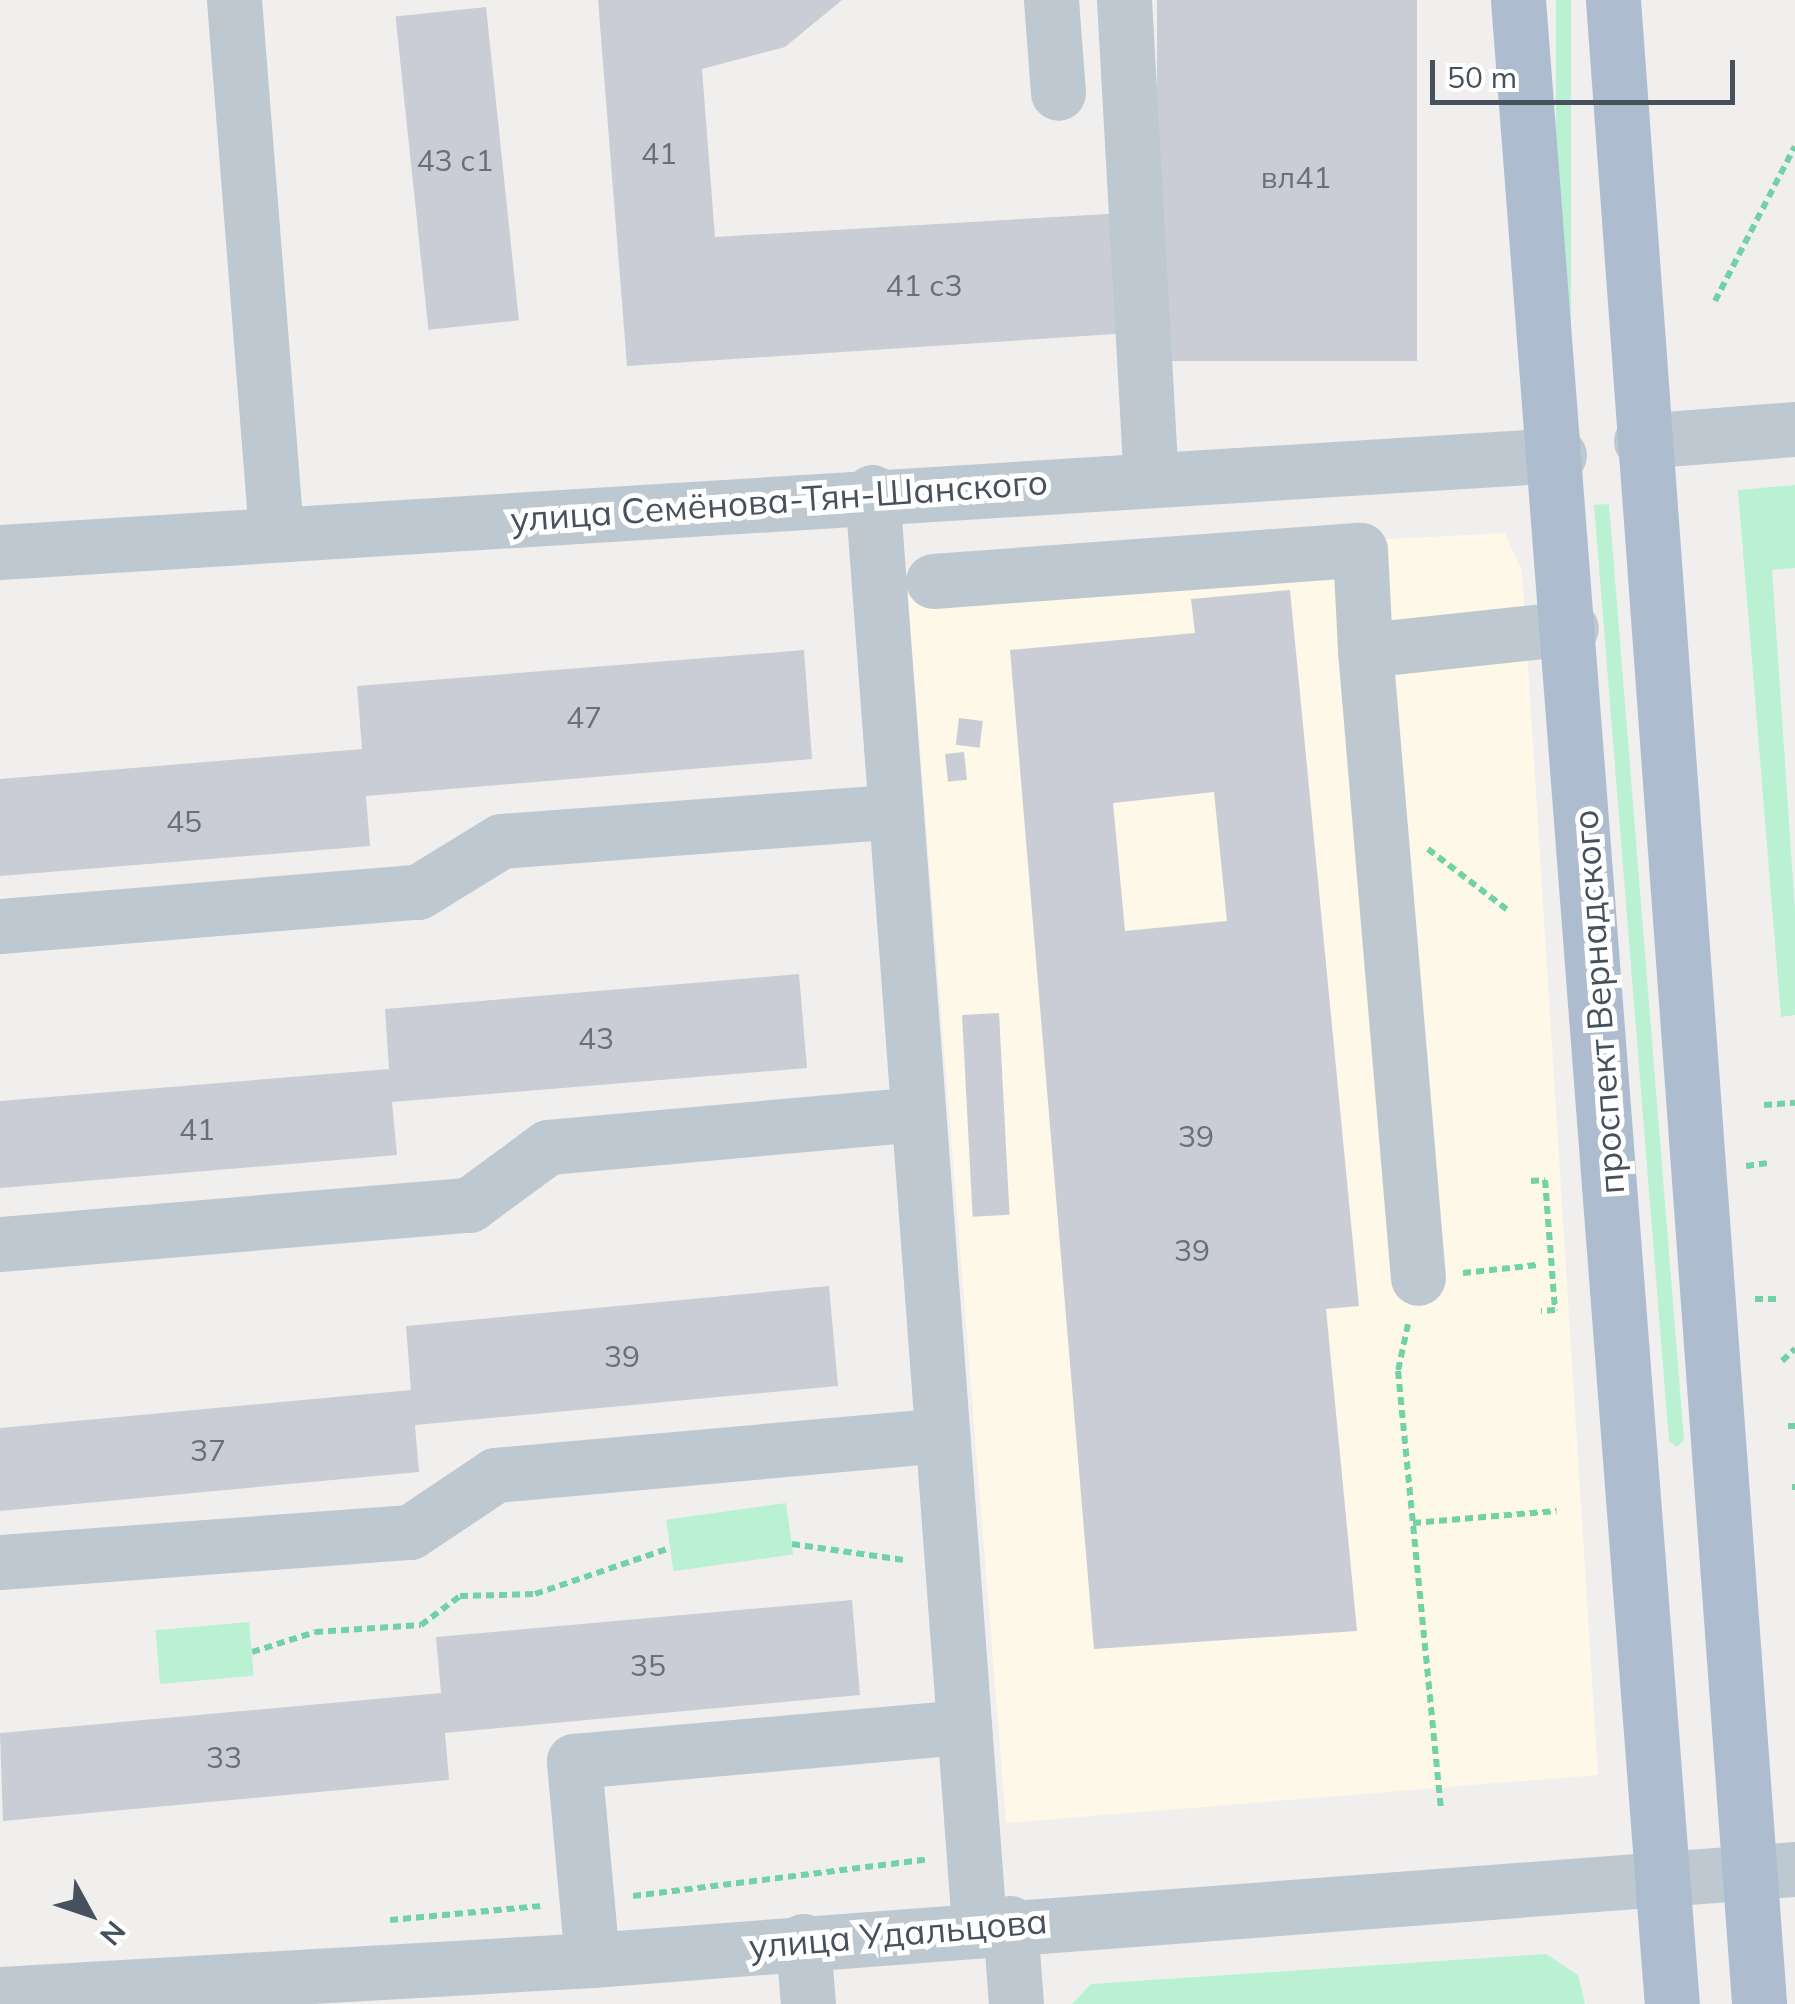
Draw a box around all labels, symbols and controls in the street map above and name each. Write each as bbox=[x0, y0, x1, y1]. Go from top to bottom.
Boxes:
scale bar bbox=[1435, 40, 1740, 102]
text: 50 m bbox=[1447, 58, 1517, 96]
house number: 41 bbox=[641, 135, 677, 171]
house number: 43 с1 bbox=[417, 142, 493, 178]
house number: вл41 bbox=[1261, 159, 1331, 195]
house number: 41 с3 bbox=[886, 267, 962, 303]
street label: улица Семёнова-Тян-Шанского bbox=[509, 460, 1049, 540]
house number: 47 bbox=[566, 699, 602, 735]
house number: 45 bbox=[166, 803, 202, 839]
street label: проспект Вернадского bbox=[1564, 808, 1632, 1196]
house number: 43 bbox=[578, 1020, 614, 1056]
house number: 41 bbox=[179, 1111, 215, 1147]
house number: 39 bbox=[1178, 1118, 1214, 1154]
house number: 39 bbox=[1174, 1232, 1210, 1268]
house number: 39 bbox=[604, 1338, 640, 1374]
house number: 37 bbox=[190, 1432, 226, 1468]
house number: 35 bbox=[630, 1647, 666, 1683]
house number: 33 bbox=[206, 1739, 242, 1775]
north arrow bbox=[40, 1864, 140, 1964]
street label: улица Удальцова bbox=[747, 1899, 1049, 1967]
text: N bbox=[93, 1914, 134, 1953]

